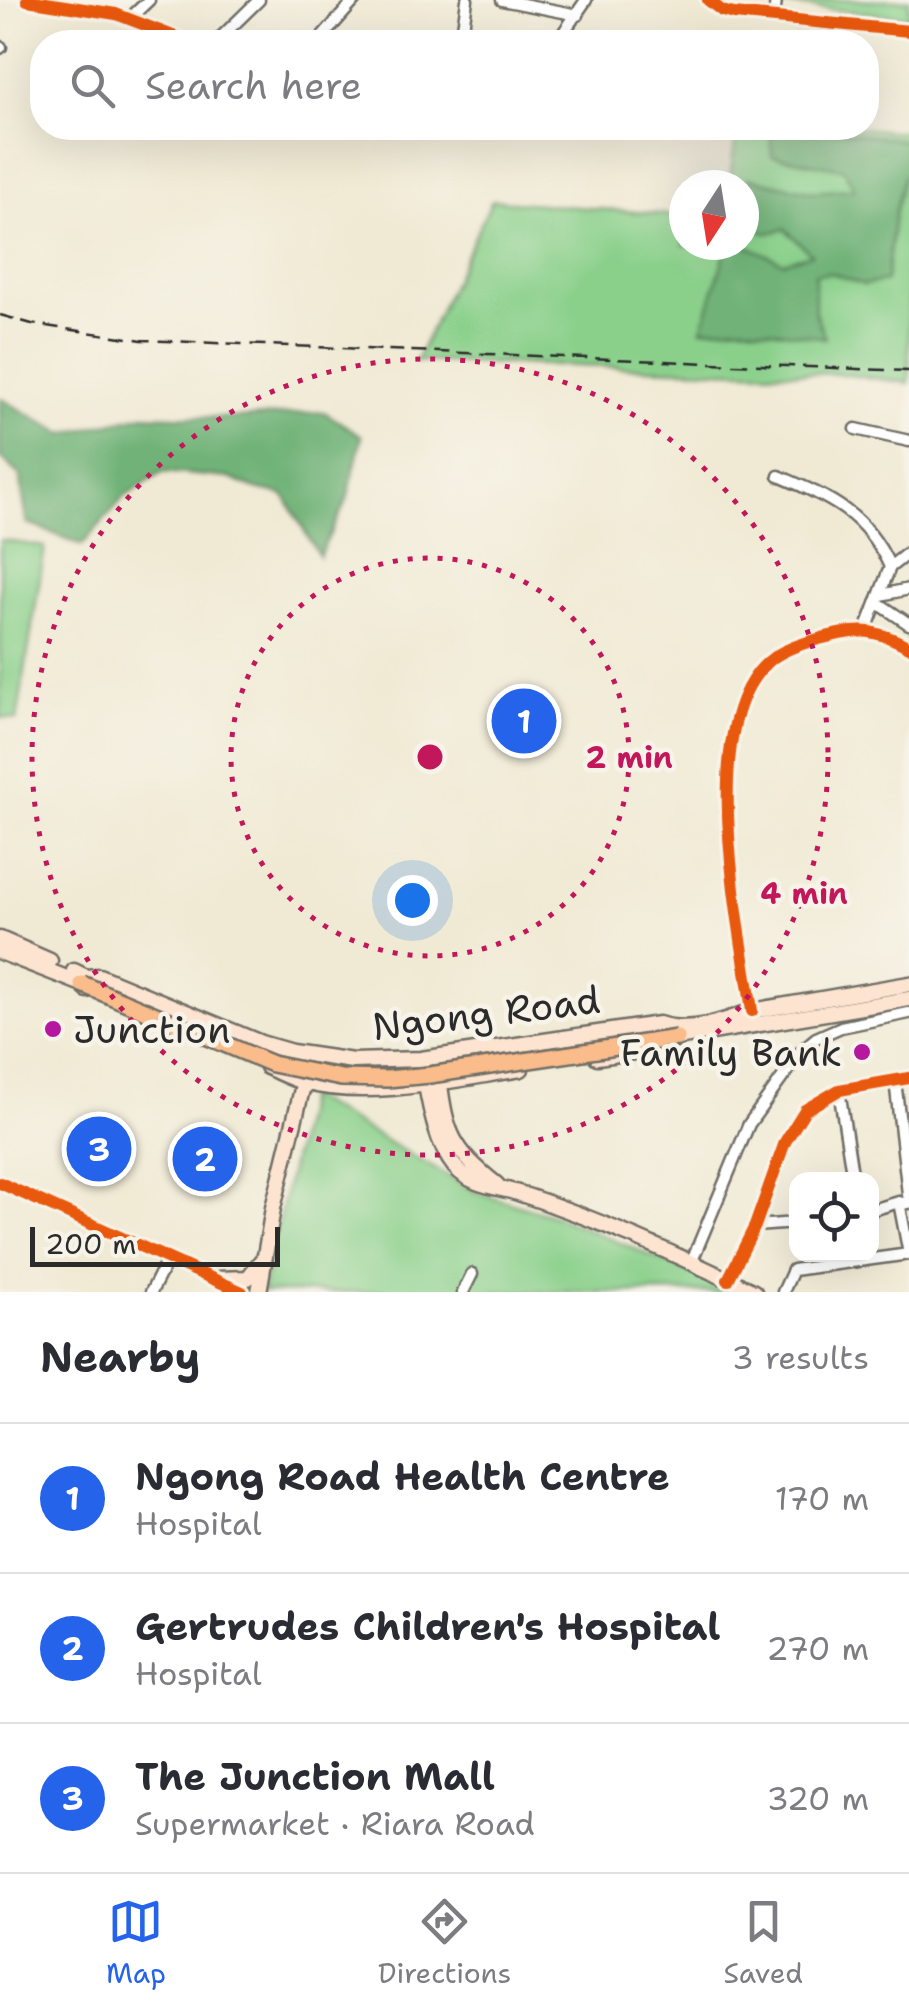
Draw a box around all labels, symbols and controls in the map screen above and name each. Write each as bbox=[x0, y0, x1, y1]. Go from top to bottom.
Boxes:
search box bbox=[30, 30, 879, 140]
icon: search bbox=[65, 58, 120, 113]
text: Search here bbox=[145, 60, 362, 111]
north arrow bbox=[669, 170, 759, 260]
pin: 1 bbox=[492, 684, 556, 758]
text: 2 min bbox=[585, 737, 673, 778]
centre of rings bbox=[412, 739, 448, 775]
text: 4 min bbox=[760, 873, 848, 914]
your location bbox=[387, 875, 438, 926]
street label: Ngong Road bbox=[369, 974, 603, 1052]
place label: Junction bbox=[73, 1004, 231, 1055]
marker: Junction bbox=[42, 1018, 64, 1040]
place label: Family Bank bbox=[620, 1027, 842, 1078]
marker: Family Bank bbox=[851, 1041, 873, 1063]
pin: 3 bbox=[66, 1112, 132, 1186]
pin: 2 bbox=[172, 1122, 238, 1196]
map controls bbox=[789, 1172, 879, 1262]
button: locate bbox=[789, 1172, 879, 1262]
scale bar bbox=[30, 1222, 280, 1266]
text: 200 m bbox=[45, 1225, 136, 1263]
text: Nearby bbox=[40, 1329, 200, 1385]
text: 3 results bbox=[732, 1336, 869, 1379]
text: Ngong Road Health Centre bbox=[135, 1451, 670, 1502]
text: 1 bbox=[65, 1477, 80, 1520]
text: 170 m bbox=[775, 1477, 869, 1520]
text: Hospital bbox=[135, 1502, 262, 1545]
text: Gertrudes Children's Hospital bbox=[135, 1601, 721, 1652]
text: 2 bbox=[61, 1627, 84, 1670]
text: 270 m bbox=[766, 1627, 869, 1670]
text: Hospital bbox=[135, 1652, 262, 1695]
text: The Junction Mall bbox=[135, 1751, 495, 1802]
text: 3 bbox=[61, 1777, 84, 1820]
text: 320 m bbox=[766, 1777, 869, 1820]
text: Supermarket · Riara Road bbox=[135, 1802, 535, 1845]
tab: Map bbox=[106, 1894, 166, 1992]
tab: Directions bbox=[378, 1894, 511, 1992]
tab: Saved bbox=[723, 1894, 803, 1992]

